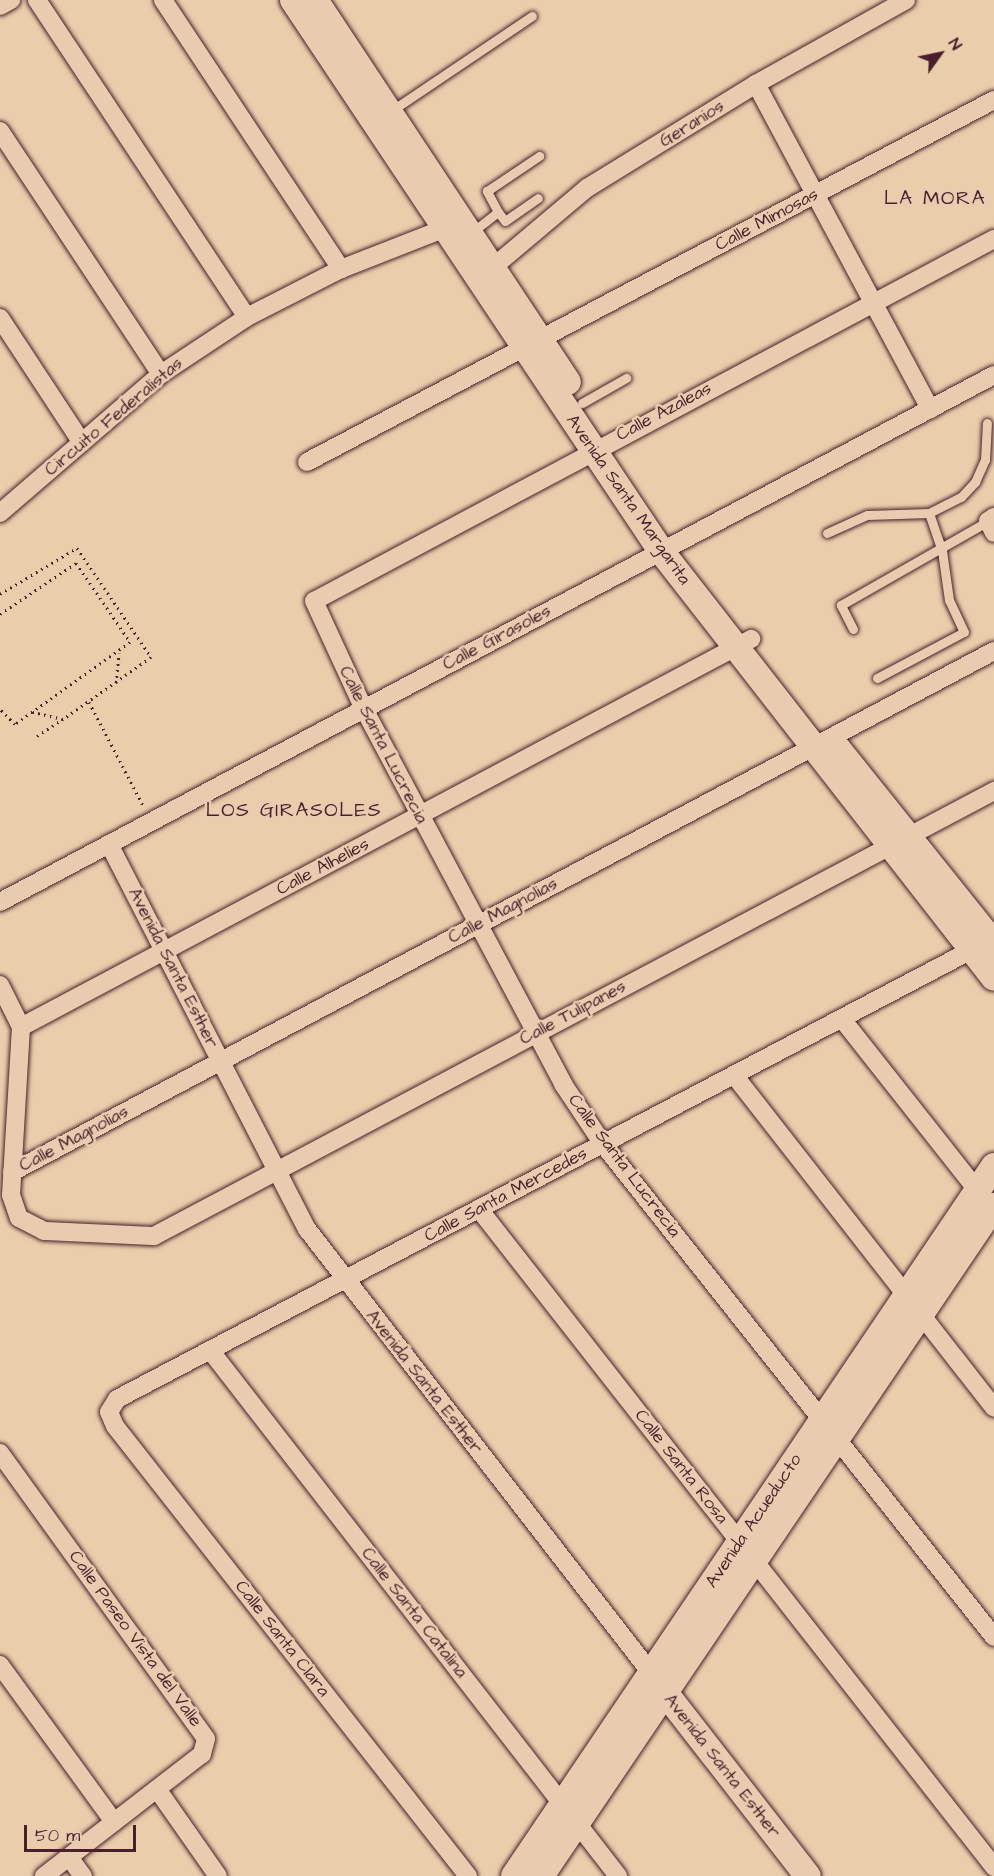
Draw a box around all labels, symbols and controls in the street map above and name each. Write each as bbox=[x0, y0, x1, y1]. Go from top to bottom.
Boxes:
north arrow bbox=[910, 24, 970, 84]
text: N bbox=[943, 34, 967, 54]
street label: Geranios bbox=[656, 96, 728, 152]
street label: Calle Mimosas bbox=[712, 184, 822, 256]
district label: LA MORA bbox=[884, 186, 986, 210]
street label: Circuito Federalistas bbox=[41, 353, 187, 481]
street label: Calle Azaleas bbox=[613, 378, 715, 446]
street label: Avenida Santa Margarita bbox=[561, 411, 695, 589]
street label: Calle Girasoles bbox=[439, 600, 555, 676]
street label: Calle Santa Lucrecia bbox=[334, 663, 432, 827]
district label: LOS GIRASOLES bbox=[206, 798, 382, 822]
street label: Calle Alhelíes bbox=[273, 834, 373, 900]
street label: Calle Magnolias bbox=[445, 873, 561, 949]
street label: Avenida Santa Esther bbox=[123, 884, 223, 1052]
street label: Calle Tulipanes bbox=[516, 976, 630, 1050]
street label: Calle Santa Lucrecia bbox=[563, 1090, 685, 1242]
street label: Calle Magnolias bbox=[16, 1101, 132, 1177]
street label: Calle Santa Mercedes bbox=[421, 1143, 591, 1247]
street label: Avenida Santa Esther bbox=[361, 1306, 487, 1458]
street label: Calle Santa Rosa bbox=[630, 1406, 732, 1528]
street label: Avenida Acueducto bbox=[701, 1450, 807, 1592]
street label: Calle Santa Catalina bbox=[356, 1543, 472, 1683]
street label: Calle Paseo Vista del Valle bbox=[64, 1547, 206, 1731]
street label: Calle Santa Clara bbox=[230, 1577, 334, 1701]
street label: Avenida Santa Esther bbox=[659, 1690, 785, 1842]
scale bar bbox=[27, 1813, 140, 1851]
text: 50 m bbox=[35, 1823, 80, 1848]

